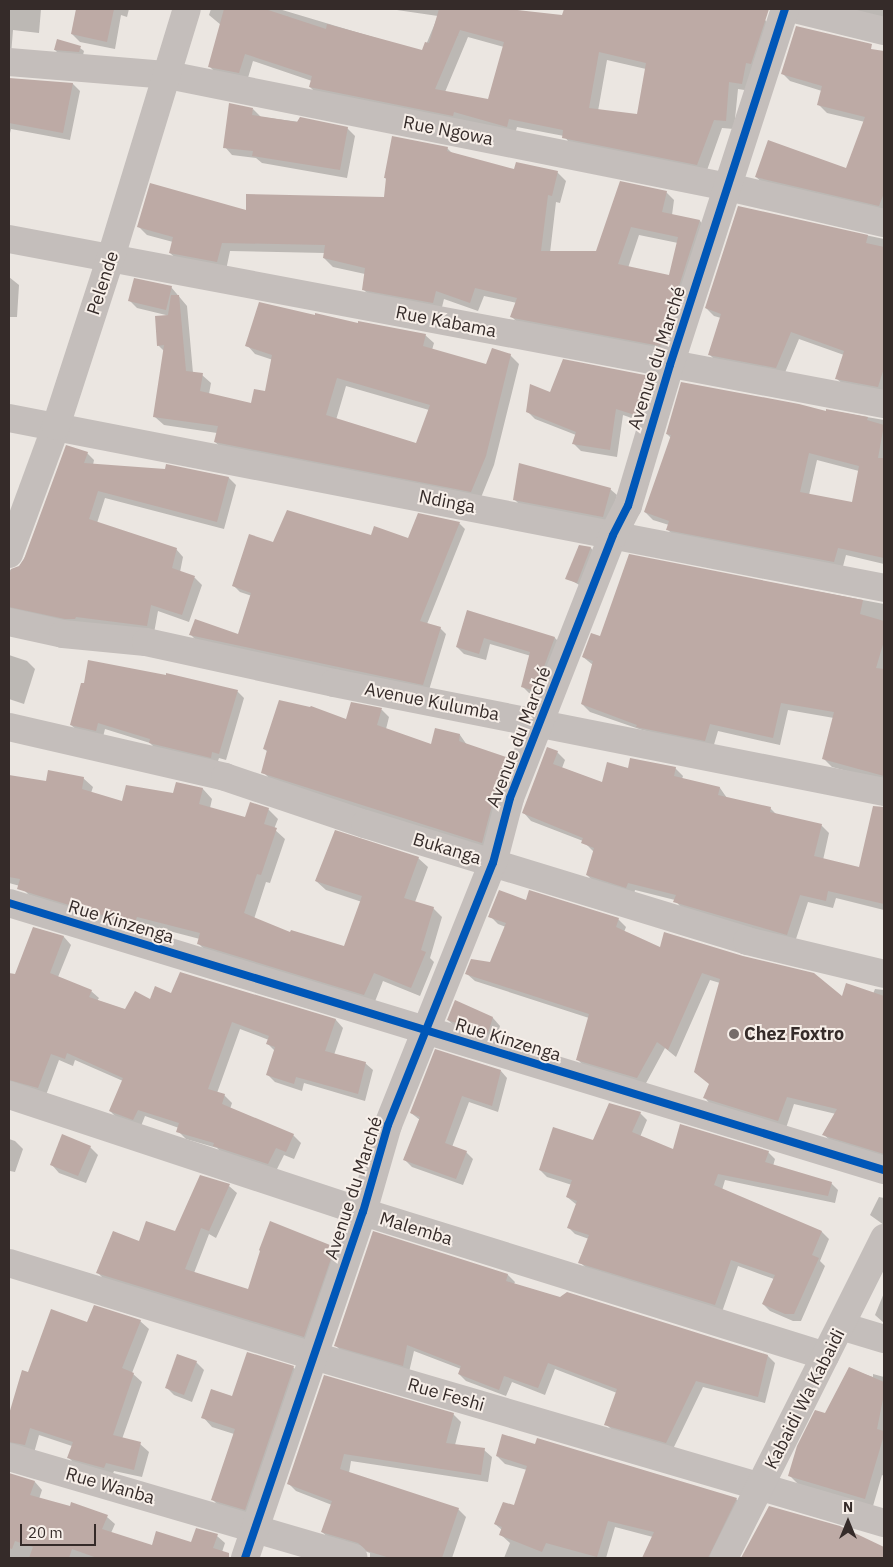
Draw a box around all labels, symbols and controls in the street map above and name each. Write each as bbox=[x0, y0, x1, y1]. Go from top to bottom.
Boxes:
street label: Rue Ngowa bbox=[401, 112, 495, 150]
street label: Pelende bbox=[83, 248, 123, 318]
street label: Avenue du Marché bbox=[624, 284, 690, 432]
street label: Rue Kabama bbox=[394, 302, 498, 342]
street label: Ndinga bbox=[417, 486, 477, 518]
street label: Avenue du Marché bbox=[482, 664, 556, 810]
street label: Avenue Kulumba bbox=[363, 678, 501, 726]
street label: Bukanga bbox=[410, 828, 484, 870]
street label: Rue Kinzenga bbox=[66, 896, 176, 948]
street label: Rue Kinzenga bbox=[453, 1014, 563, 1066]
place label: Chez Foxtro bbox=[744, 1023, 844, 1045]
marker: Chez Foxtro bbox=[728, 1028, 740, 1040]
street label: Avenue du Marché bbox=[321, 1114, 387, 1262]
street label: Malemba bbox=[377, 1208, 455, 1250]
street label: Kabaidi Wa Kabaidi bbox=[760, 1325, 850, 1473]
street label: Rue Feshi bbox=[405, 1374, 487, 1416]
street label: Rue Wanba bbox=[63, 1463, 157, 1509]
north arrow bbox=[823, 1497, 873, 1547]
text: N bbox=[843, 1498, 853, 1516]
scale bar bbox=[22, 1514, 99, 1546]
text: 20 m bbox=[28, 1523, 63, 1542]

